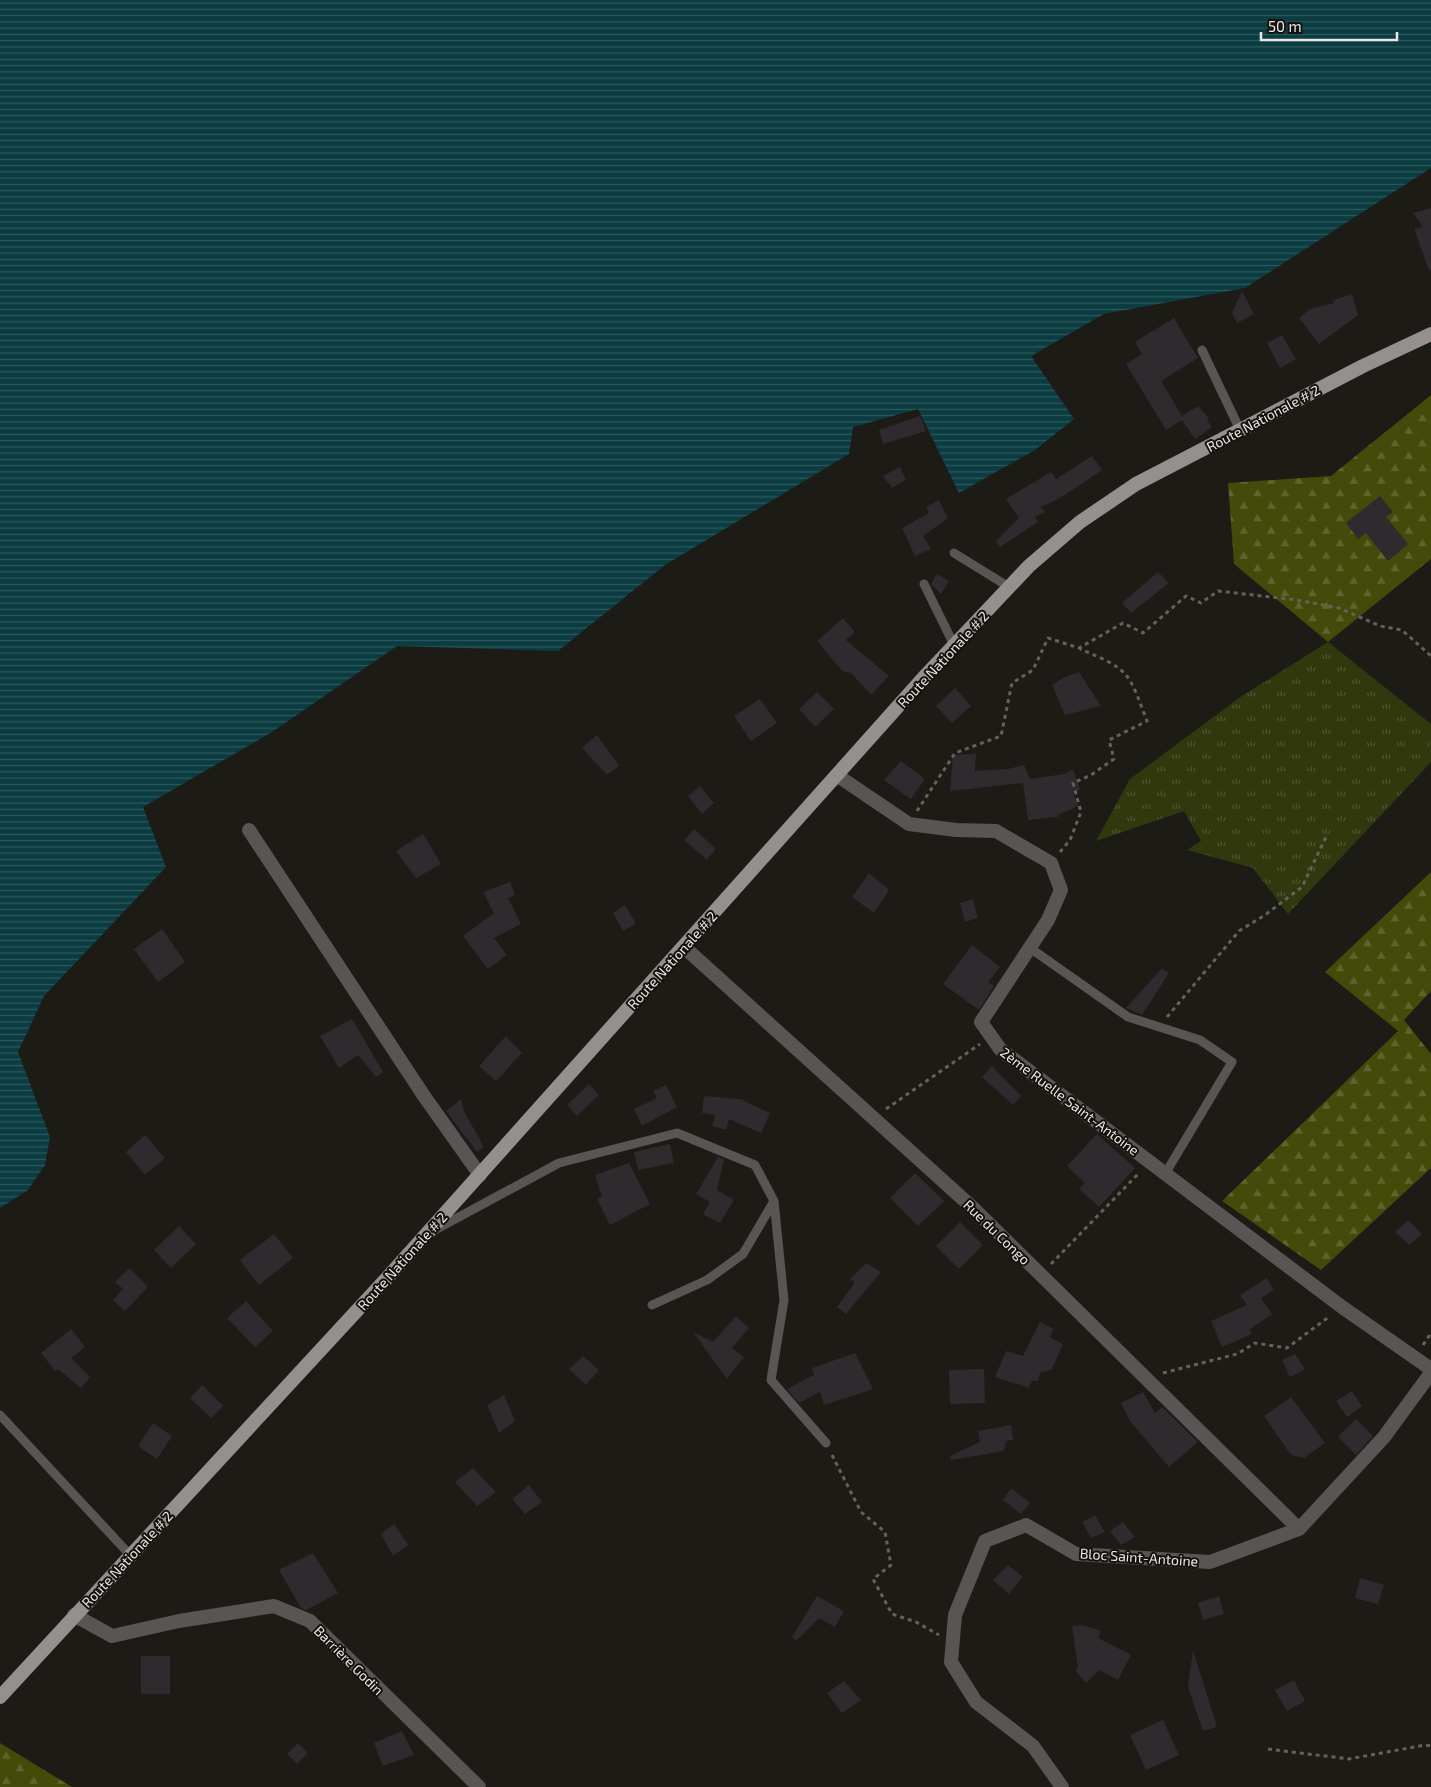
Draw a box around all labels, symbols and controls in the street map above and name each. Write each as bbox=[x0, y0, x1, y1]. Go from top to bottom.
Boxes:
scale bar bbox=[1261, 10, 1397, 42]
text: 50 m bbox=[1268, 17, 1302, 35]
street label: Route Nationale # 2 bbox=[1203, 381, 1323, 455]
street label: Route Nationale # 2 bbox=[894, 607, 992, 711]
street label: Route Nationale # 2 bbox=[624, 907, 721, 1013]
street label: 2ème Ruelle Saint-Antoine bbox=[997, 1043, 1143, 1159]
street label: Rue du Congo bbox=[960, 1196, 1034, 1268]
street label: Route Nationale # 2 bbox=[354, 1208, 451, 1314]
street label: Route Nationale # 2 bbox=[78, 1507, 176, 1611]
street label: Bloc Saint-Antoine bbox=[1079, 1544, 1199, 1570]
street label: Barrière Godin bbox=[311, 1622, 387, 1698]

